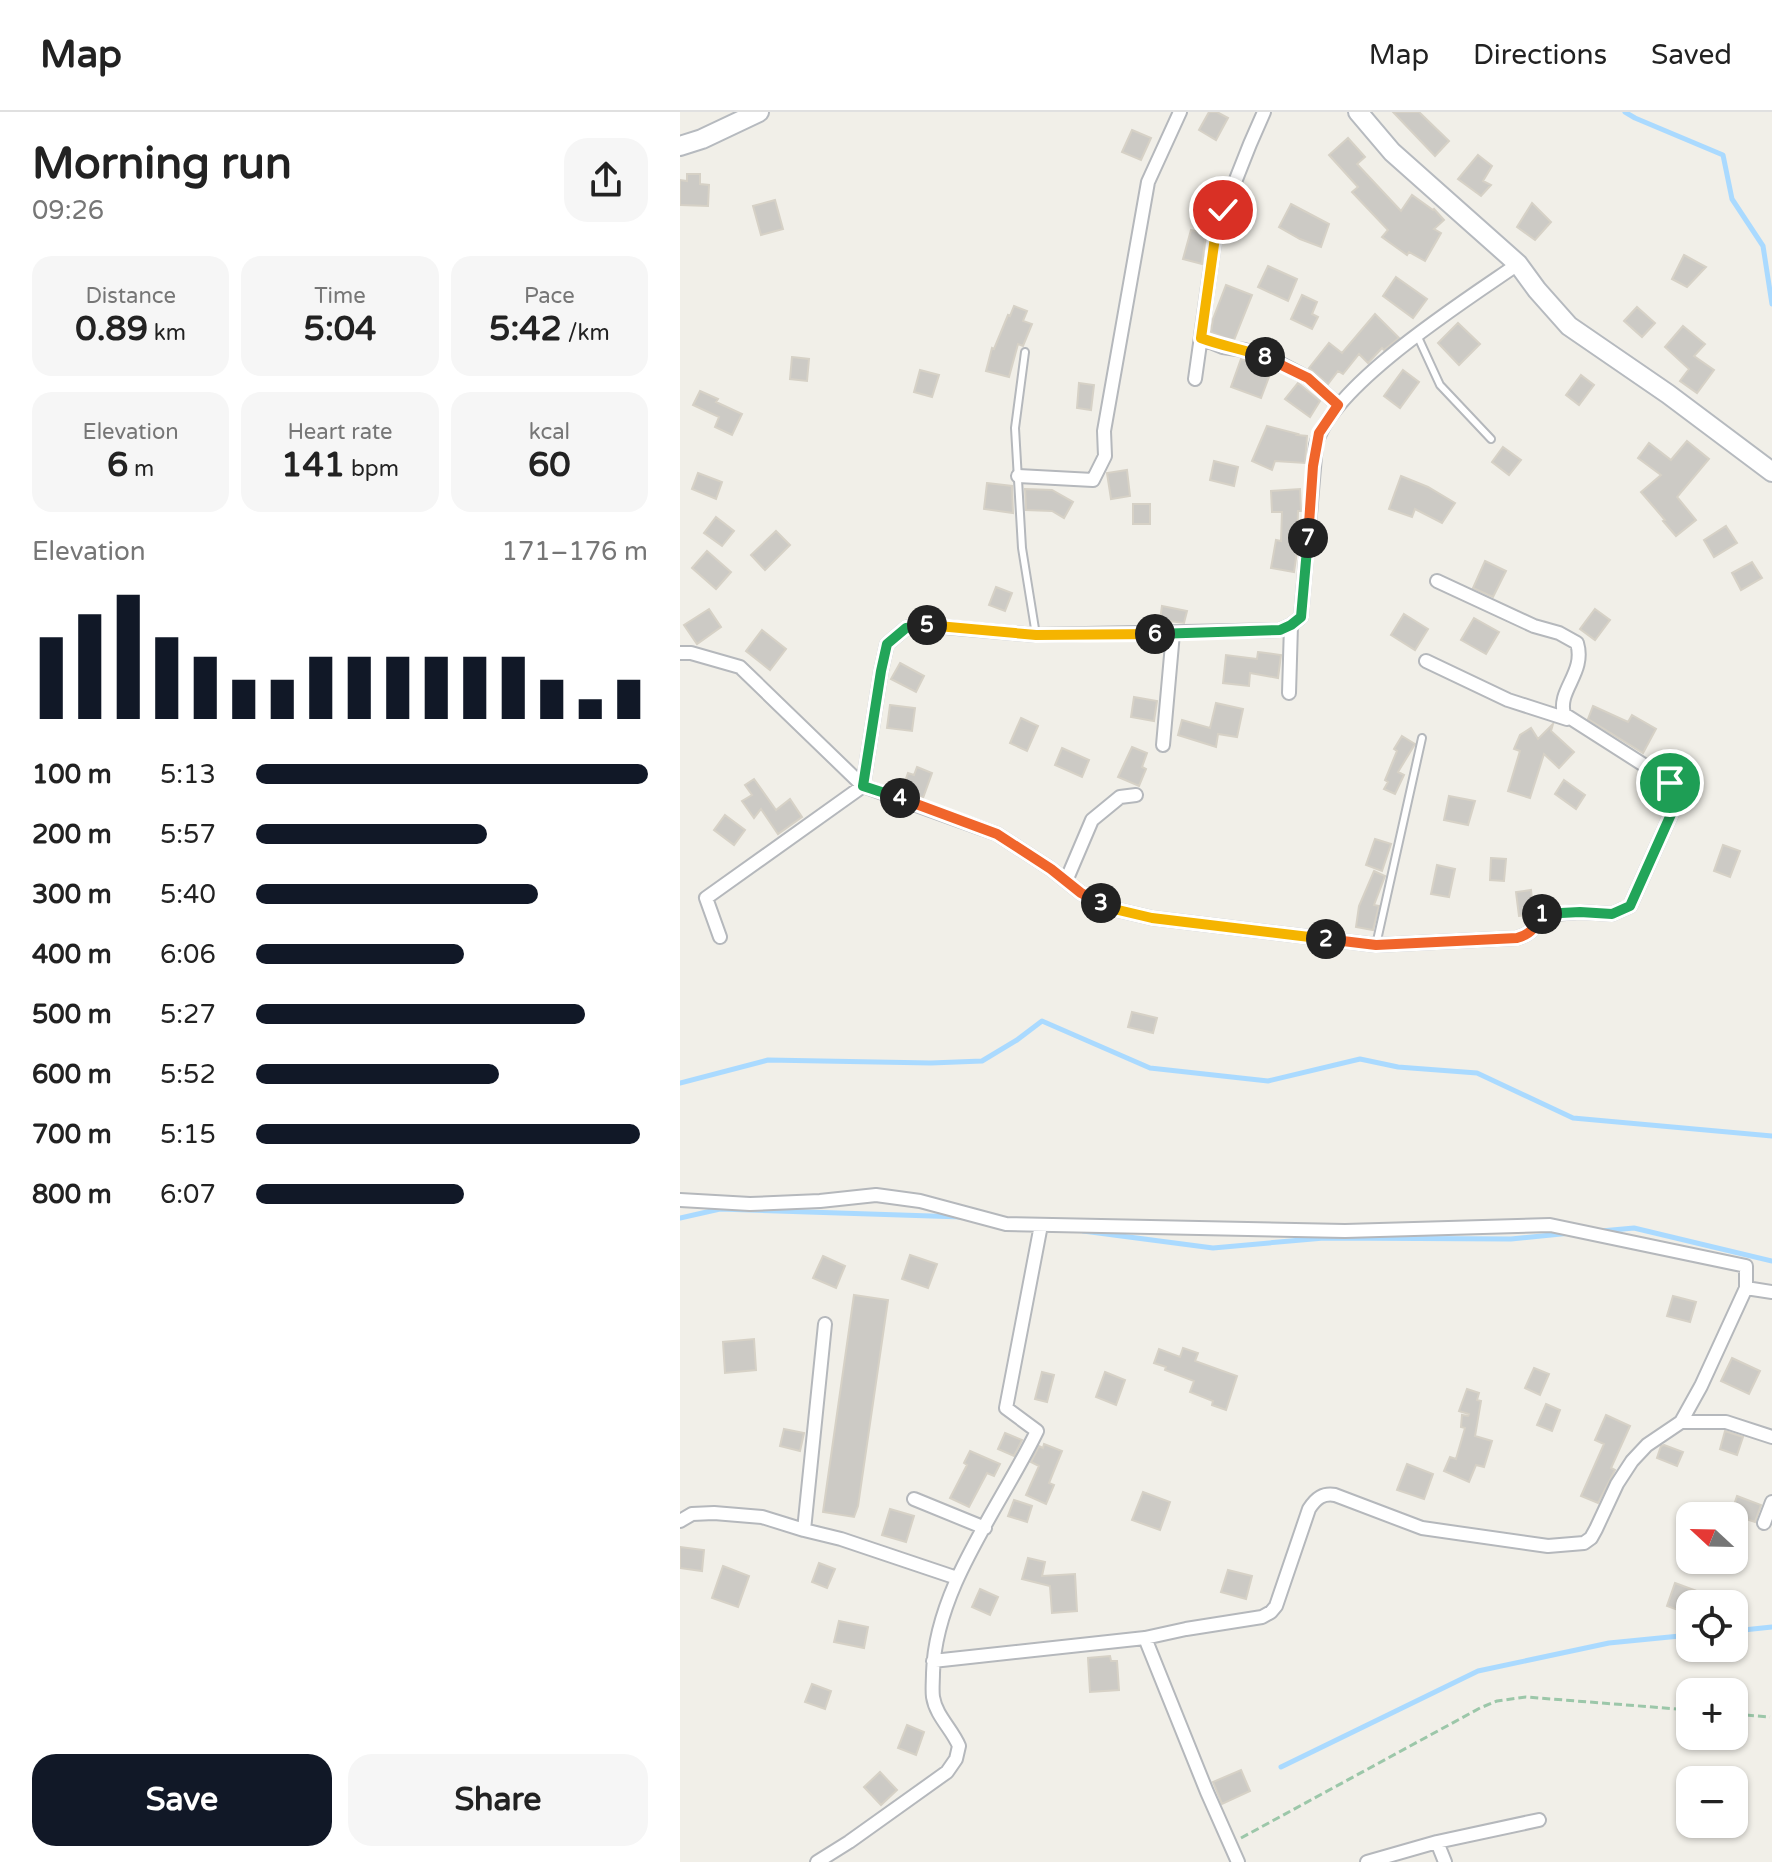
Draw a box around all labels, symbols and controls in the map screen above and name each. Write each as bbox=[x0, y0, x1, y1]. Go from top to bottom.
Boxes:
text: Map bbox=[40, 32, 122, 78]
text: Map bbox=[1369, 38, 1429, 72]
text: Directions bbox=[1473, 38, 1607, 72]
text: Saved bbox=[1651, 38, 1732, 72]
text: Morning run bbox=[32, 138, 292, 191]
button: share bbox=[564, 138, 648, 222]
pin bbox=[1189, 176, 1257, 244]
icon: check bbox=[1201, 188, 1245, 232]
text: 09:26 bbox=[32, 195, 104, 226]
text: Distance bbox=[85, 283, 176, 309]
text: Time bbox=[314, 283, 366, 309]
text: Pace bbox=[524, 283, 575, 309]
text: 0.89 bbox=[75, 309, 148, 350]
text: 5:04 bbox=[304, 309, 376, 350]
text: 5:42 bbox=[489, 309, 562, 350]
text: km bbox=[148, 320, 186, 346]
text: /km bbox=[562, 320, 610, 346]
pin: 8 bbox=[1245, 337, 1285, 377]
text: 8 bbox=[1258, 344, 1272, 370]
text: Elevation bbox=[83, 419, 179, 445]
text: Heart rate bbox=[288, 419, 392, 445]
text: kcal bbox=[529, 419, 570, 445]
text: 6 bbox=[107, 445, 128, 486]
text: 141 bbox=[281, 445, 345, 486]
text: 60 bbox=[528, 445, 571, 486]
text: m bbox=[128, 456, 154, 482]
text: bpm bbox=[345, 456, 399, 482]
pin: 7 bbox=[1288, 518, 1328, 558]
text: 7 bbox=[1301, 525, 1315, 551]
text: Elevation bbox=[32, 536, 146, 567]
text: 171–176 m bbox=[502, 536, 648, 567]
pin: 5 bbox=[907, 605, 947, 645]
text: 5 bbox=[920, 612, 934, 638]
pin: 6 bbox=[1135, 614, 1175, 654]
text: 6 bbox=[1148, 621, 1162, 647]
pin bbox=[1636, 749, 1704, 817]
text: 100 m bbox=[32, 759, 112, 790]
text: 5:13 bbox=[160, 759, 216, 790]
icon: arrive bbox=[1648, 761, 1692, 805]
pin: 4 bbox=[880, 778, 920, 818]
text: 4 bbox=[893, 785, 907, 811]
text: 200 m bbox=[32, 819, 112, 850]
text: 5:57 bbox=[160, 819, 216, 850]
text: 300 m bbox=[32, 879, 112, 910]
text: 5:40 bbox=[160, 879, 216, 910]
pin: 3 bbox=[1081, 883, 1121, 923]
text: 3 bbox=[1094, 890, 1108, 916]
pin: 1 bbox=[1522, 894, 1562, 934]
text: 1 bbox=[1535, 901, 1549, 927]
pin: 2 bbox=[1306, 919, 1346, 959]
text: 2 bbox=[1319, 926, 1333, 952]
text: 400 m bbox=[32, 939, 112, 970]
text: 6:06 bbox=[160, 939, 216, 970]
text: 500 m bbox=[32, 999, 112, 1030]
text: 5:27 bbox=[160, 999, 216, 1030]
text: 600 m bbox=[32, 1059, 112, 1090]
text: 5:52 bbox=[160, 1059, 216, 1090]
text: 700 m bbox=[32, 1119, 112, 1150]
text: 5:15 bbox=[160, 1119, 216, 1150]
text: 800 m bbox=[32, 1179, 112, 1210]
text: 6:07 bbox=[160, 1179, 216, 1210]
north arrow bbox=[1676, 1502, 1748, 1574]
map controls bbox=[1676, 1502, 1748, 1838]
button: locate bbox=[1676, 1590, 1748, 1662]
button: + bbox=[1676, 1678, 1748, 1750]
button: Save bbox=[32, 1754, 332, 1846]
button: Share bbox=[348, 1754, 648, 1846]
button: − bbox=[1676, 1766, 1748, 1838]

